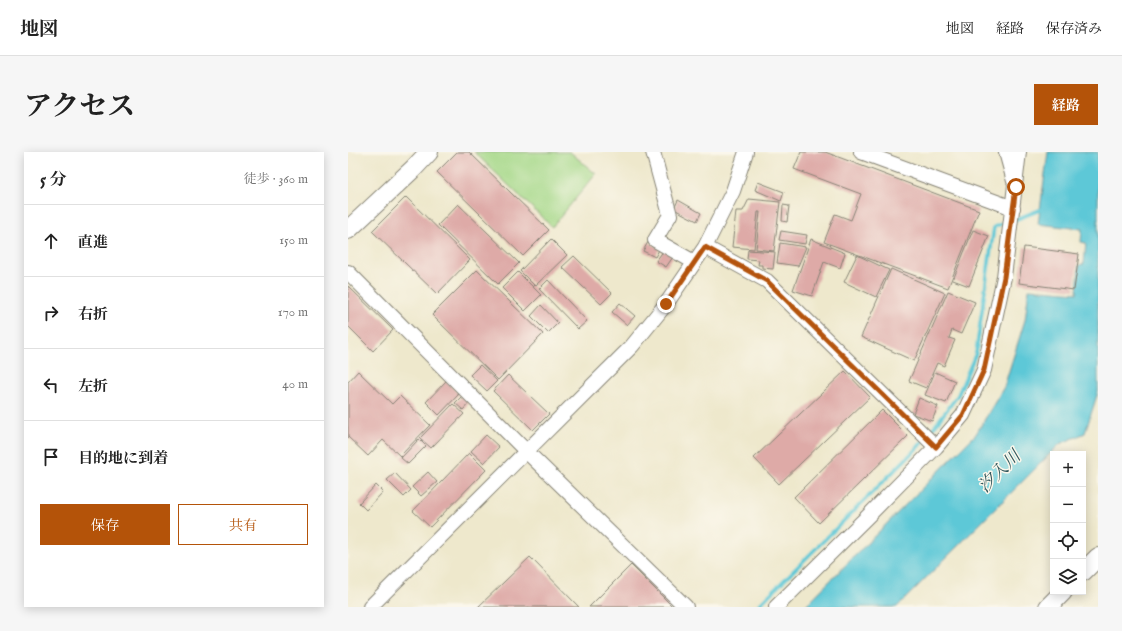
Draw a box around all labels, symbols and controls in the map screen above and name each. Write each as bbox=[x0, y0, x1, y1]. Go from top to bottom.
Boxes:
text: 地図 bbox=[20, 18, 58, 42]
text: 地図 bbox=[946, 20, 974, 38]
text: 経路 bbox=[996, 20, 1024, 38]
text: 保存済み bbox=[1046, 20, 1102, 38]
button: 経路 bbox=[1034, 84, 1098, 125]
text: アクセス bbox=[24, 90, 135, 125]
text: 5 分 bbox=[40, 170, 67, 191]
text: 徒歩 · 360 m bbox=[244, 171, 308, 188]
route start bbox=[1007, 178, 1025, 196]
icon: ahead bbox=[40, 230, 62, 252]
text: 150 m bbox=[279, 232, 308, 249]
text: 直進 bbox=[78, 233, 108, 252]
route end bbox=[657, 295, 675, 313]
icon: right bbox=[40, 302, 62, 324]
text: 170 m bbox=[278, 304, 308, 321]
text: 右折 bbox=[78, 305, 108, 324]
icon: left bbox=[40, 374, 62, 396]
text: 40 m bbox=[282, 376, 308, 393]
text: 左折 bbox=[78, 377, 108, 396]
water label: 汐入川 bbox=[975, 445, 1027, 498]
icon: arrive bbox=[40, 446, 62, 468]
text: 目的地に到着 bbox=[78, 449, 168, 468]
map controls bbox=[1050, 451, 1086, 595]
button: + bbox=[1050, 451, 1086, 487]
button: − bbox=[1050, 487, 1086, 523]
button: 保存 bbox=[40, 504, 170, 545]
button: 共有 bbox=[178, 504, 308, 545]
button: locate bbox=[1050, 523, 1086, 559]
button: layers bbox=[1050, 559, 1086, 595]

